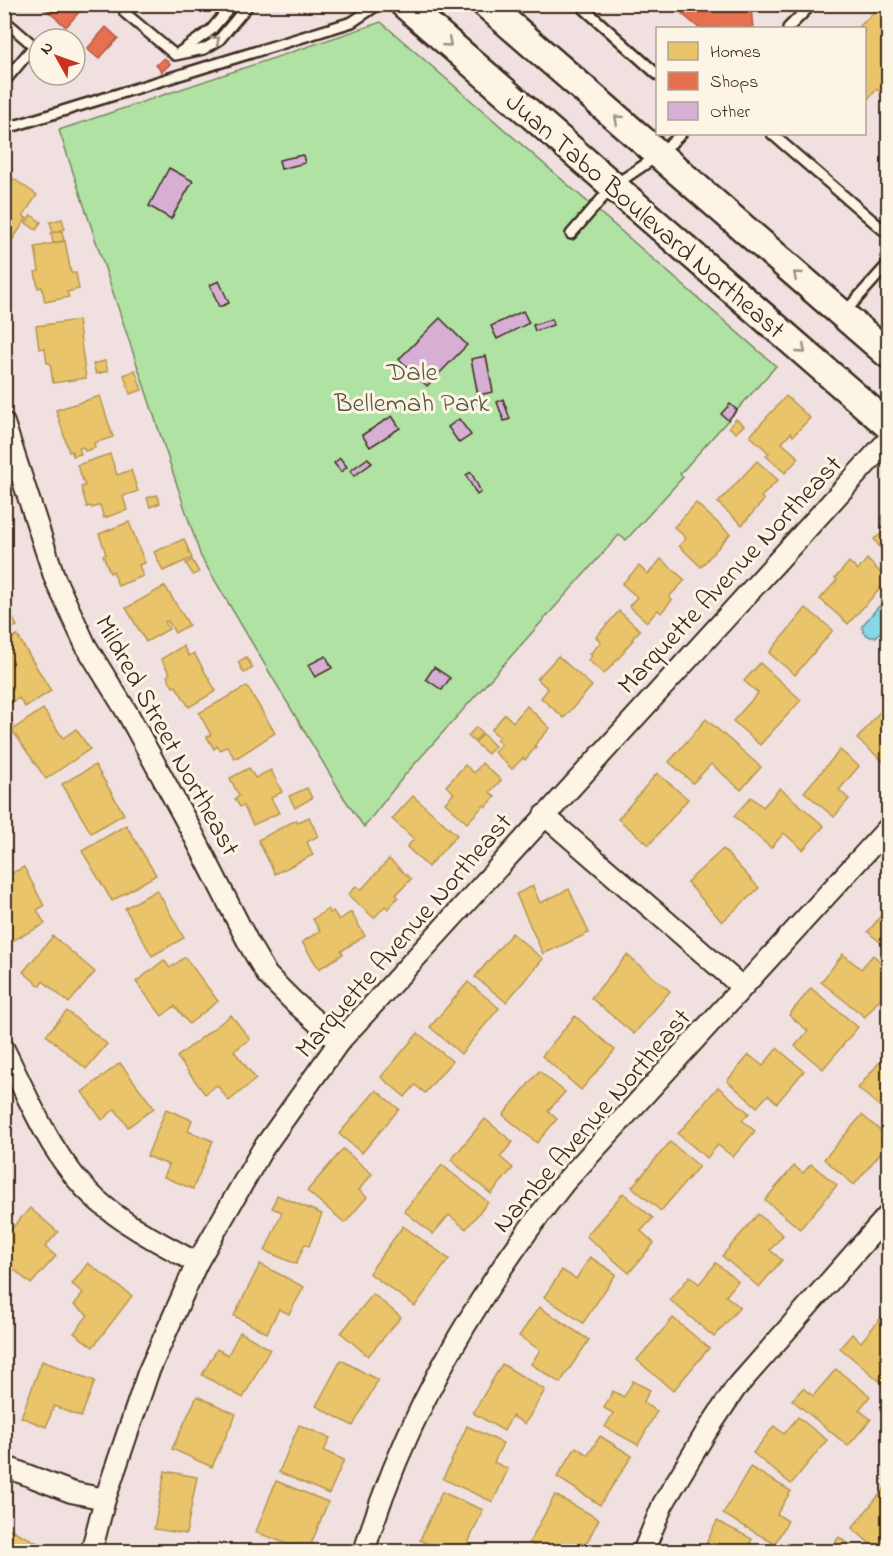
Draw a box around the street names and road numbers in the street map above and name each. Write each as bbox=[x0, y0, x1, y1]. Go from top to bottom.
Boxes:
street label: Juan Tabo Boulevard Northeast bbox=[496, 84, 793, 350]
street label: Marquette Avenue Northeast bbox=[609, 447, 852, 704]
street label: Mildred Street Northeast bbox=[83, 609, 248, 864]
street label: Marquette Avenue Northeast bbox=[287, 805, 523, 1068]
street label: Nambe Avenue Northeast bbox=[484, 1001, 702, 1242]

